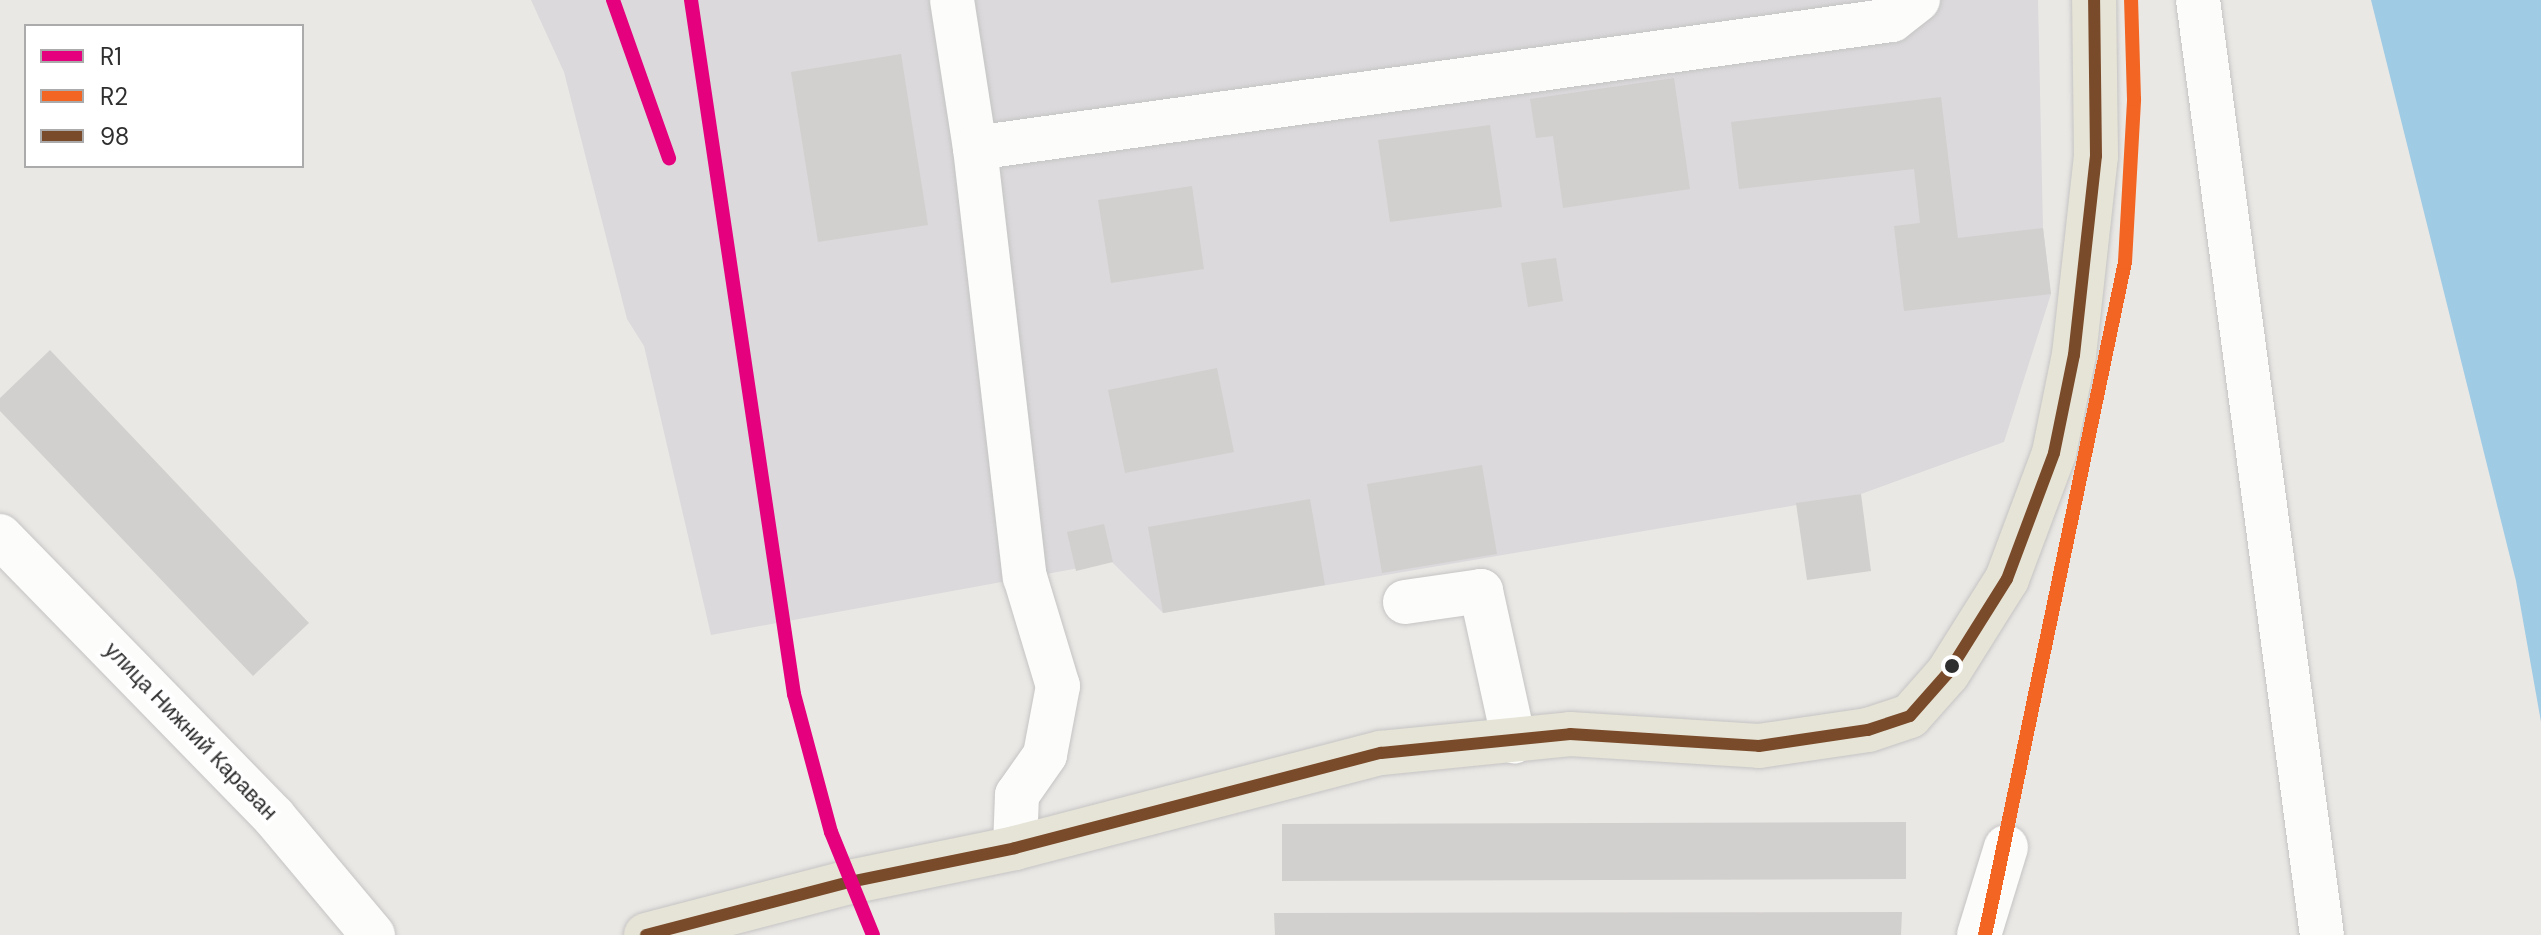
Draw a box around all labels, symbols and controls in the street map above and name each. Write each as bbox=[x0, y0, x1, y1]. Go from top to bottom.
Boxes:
legend bbox=[24, 24, 304, 168]
text: R1 bbox=[100, 41, 122, 72]
text: R2 bbox=[100, 81, 128, 112]
text: 98 bbox=[100, 121, 129, 152]
street label: улица Нижний Караван bbox=[99, 637, 283, 825]
unlabelled marker bbox=[1944, 658, 1960, 674]

